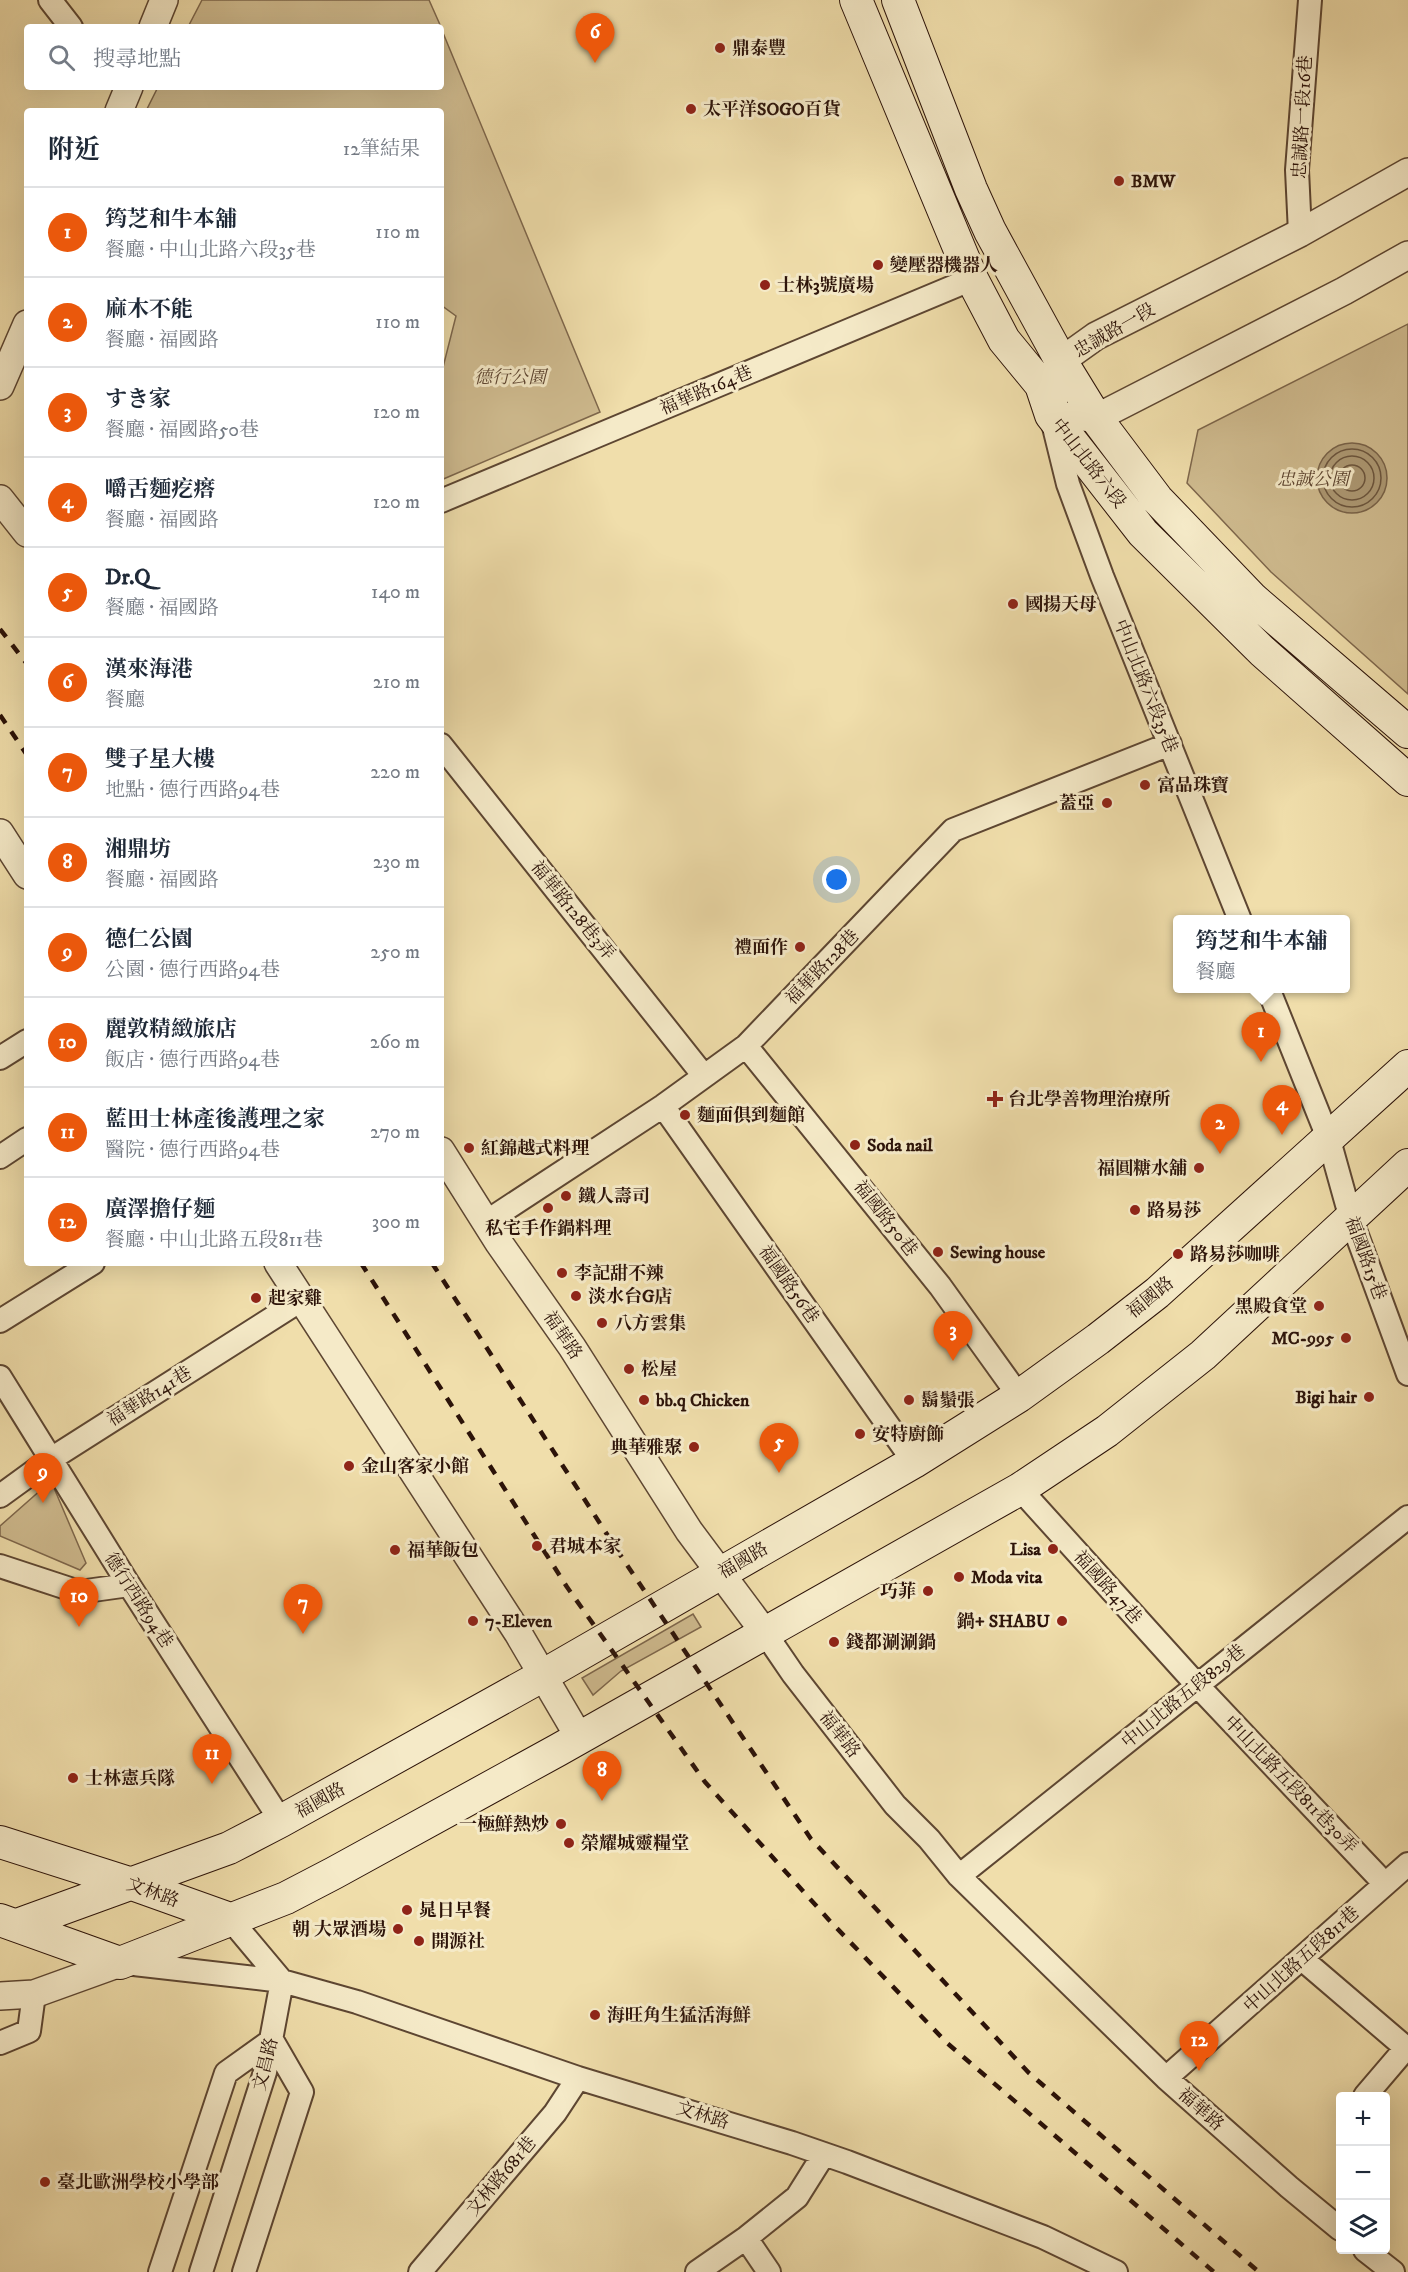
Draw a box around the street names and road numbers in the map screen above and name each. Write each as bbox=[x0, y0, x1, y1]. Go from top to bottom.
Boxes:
street label: 忠誠路一段16巷 bbox=[1289, 55, 1317, 180]
street label: 忠誠路一段 bbox=[1070, 299, 1159, 363]
street label: 福華路164巷 bbox=[657, 362, 756, 420]
street label: 中山北路六段 bbox=[1046, 414, 1130, 513]
street label: 中山北路六段35巷 bbox=[1108, 617, 1182, 756]
street label: 福華路128巷3弄 bbox=[526, 857, 619, 965]
street label: 福華路128巷 bbox=[781, 925, 864, 1010]
street label: 福國路50巷 bbox=[849, 1176, 922, 1261]
street label: 福國路15巷 bbox=[1340, 1213, 1390, 1303]
street label: 福國路56巷 bbox=[753, 1241, 823, 1328]
street label: 福國路 bbox=[1123, 1272, 1179, 1323]
street label: 福華路 bbox=[538, 1307, 586, 1364]
street label: 福華路141巷 bbox=[103, 1362, 196, 1432]
street label: 福國路 bbox=[715, 1538, 772, 1584]
street label: 福國路47巷 bbox=[1069, 1546, 1146, 1629]
street label: 德行西路94巷 bbox=[99, 1549, 177, 1652]
street label: 中山北路五段829巷 bbox=[1117, 1640, 1250, 1753]
street label: 福華路 bbox=[814, 1707, 865, 1763]
street label: 中山北路五段811巷30弄 bbox=[1219, 1711, 1362, 1858]
street label: 福國路 bbox=[292, 1778, 349, 1824]
street label: 文林路 bbox=[124, 1873, 182, 1913]
street label: 中山北路五段811巷 bbox=[1239, 1902, 1364, 2018]
street label: 文昌路 bbox=[249, 2035, 283, 2093]
street label: 福華路 bbox=[1173, 2084, 1228, 2136]
street label: 文林路 bbox=[674, 2098, 732, 2134]
street label: 文林路681巷 bbox=[462, 2132, 541, 2221]

